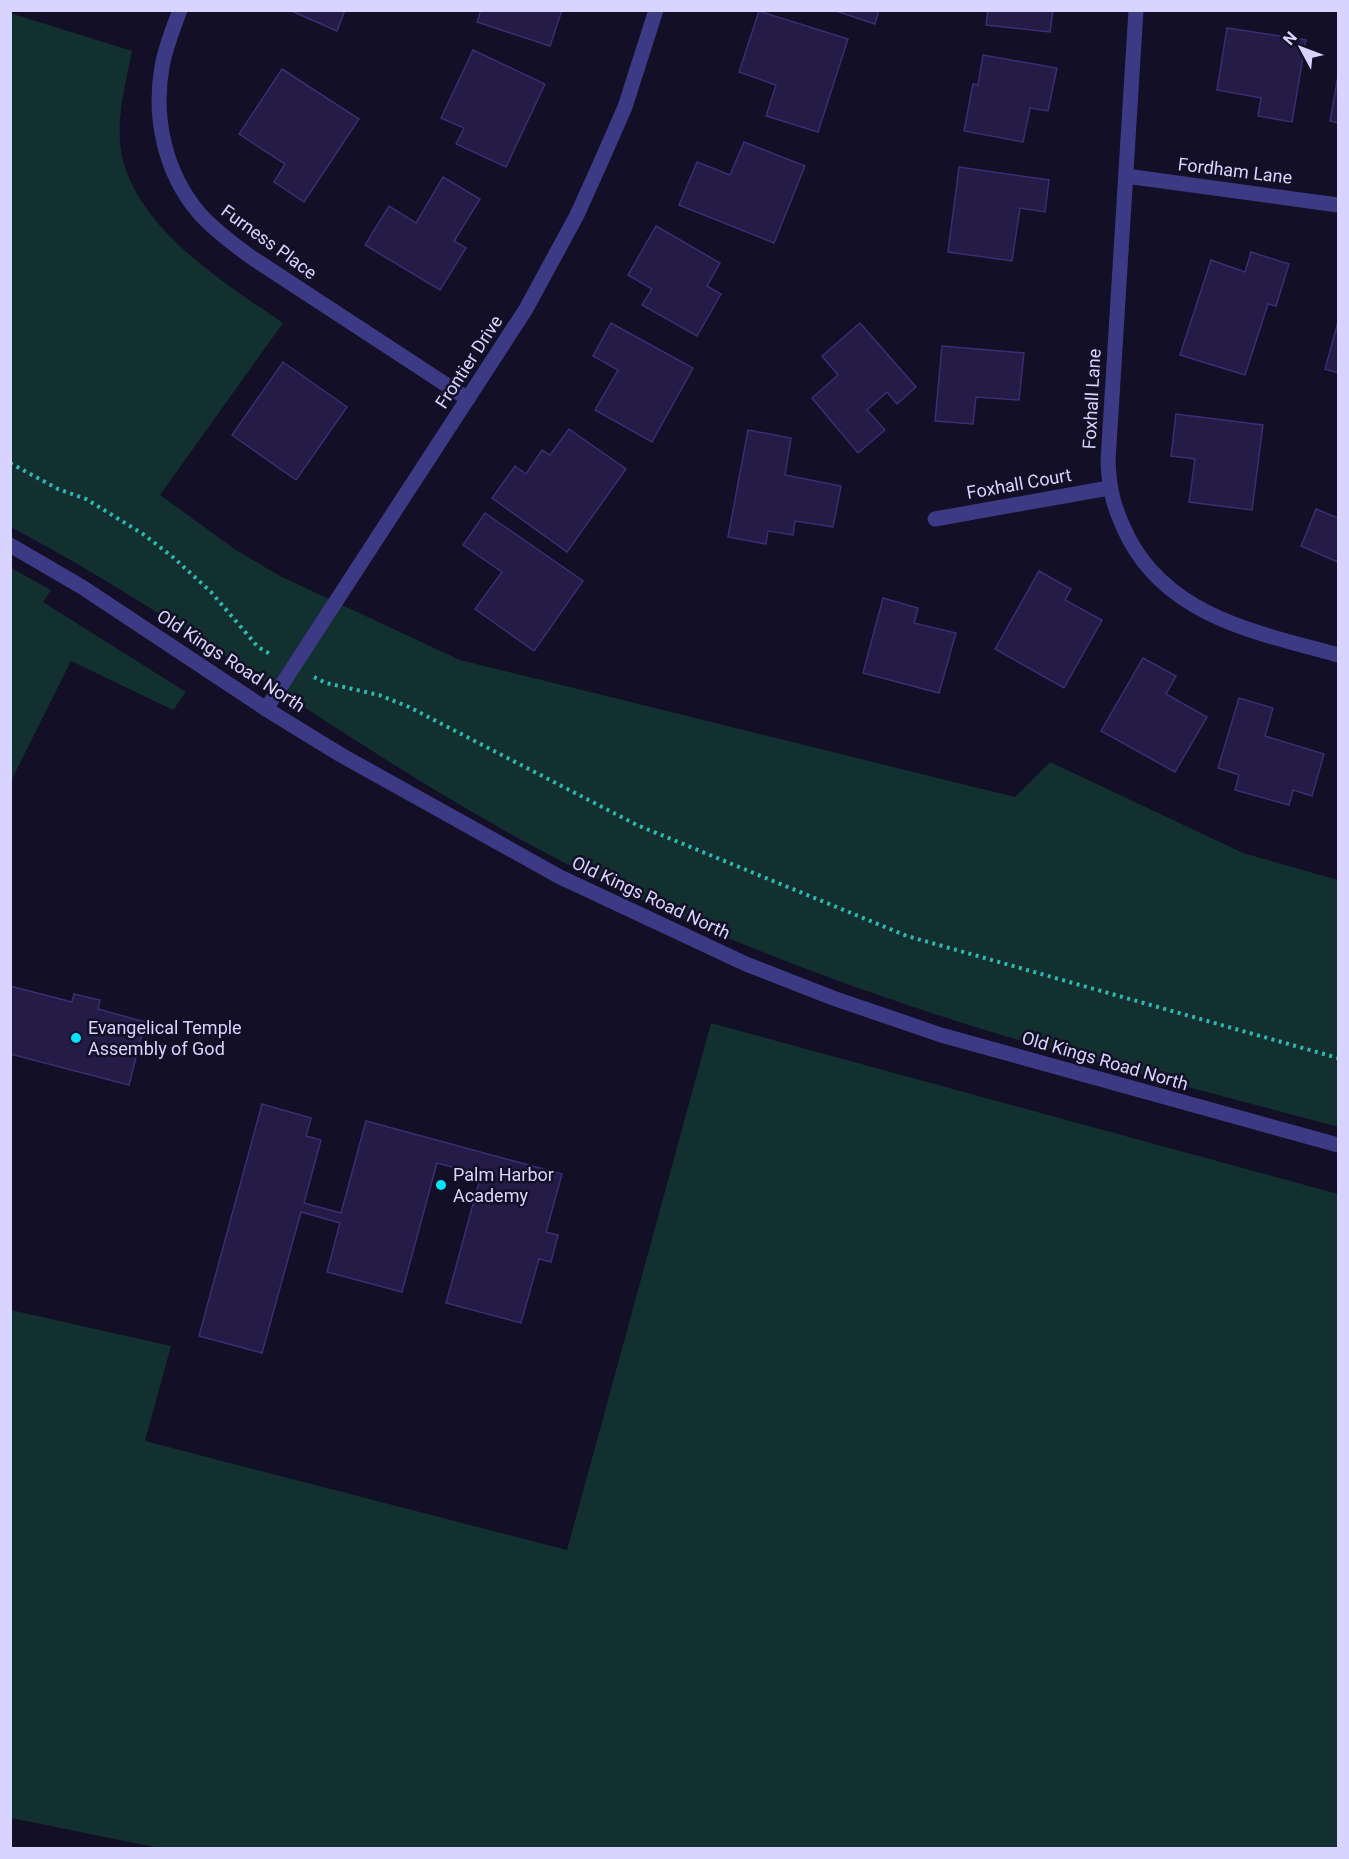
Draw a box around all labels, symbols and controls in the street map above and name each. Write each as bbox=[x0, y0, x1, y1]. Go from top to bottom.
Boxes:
north arrow bbox=[1271, 18, 1331, 78]
text: N bbox=[1279, 28, 1301, 49]
street label: Fordham Lane bbox=[1177, 153, 1293, 188]
street label: Furness Place bbox=[217, 200, 321, 283]
street label: Frontier Drive bbox=[431, 311, 506, 412]
street label: Foxhall Lane bbox=[1078, 348, 1105, 450]
street label: Foxhall Court bbox=[965, 464, 1073, 503]
street label: Old Kings Road North bbox=[153, 605, 309, 716]
street label: Old Kings Road North bbox=[569, 852, 734, 943]
place label: Evangelical Temple Assembly of God bbox=[88, 1017, 242, 1059]
street label: Old Kings Road North bbox=[1020, 1027, 1191, 1094]
marker: Evangelical Temple Assembly of God bbox=[69, 1031, 83, 1045]
place label: Palm Harbor Academy bbox=[453, 1164, 554, 1206]
marker: Palm Harbor Academy bbox=[434, 1178, 448, 1192]

